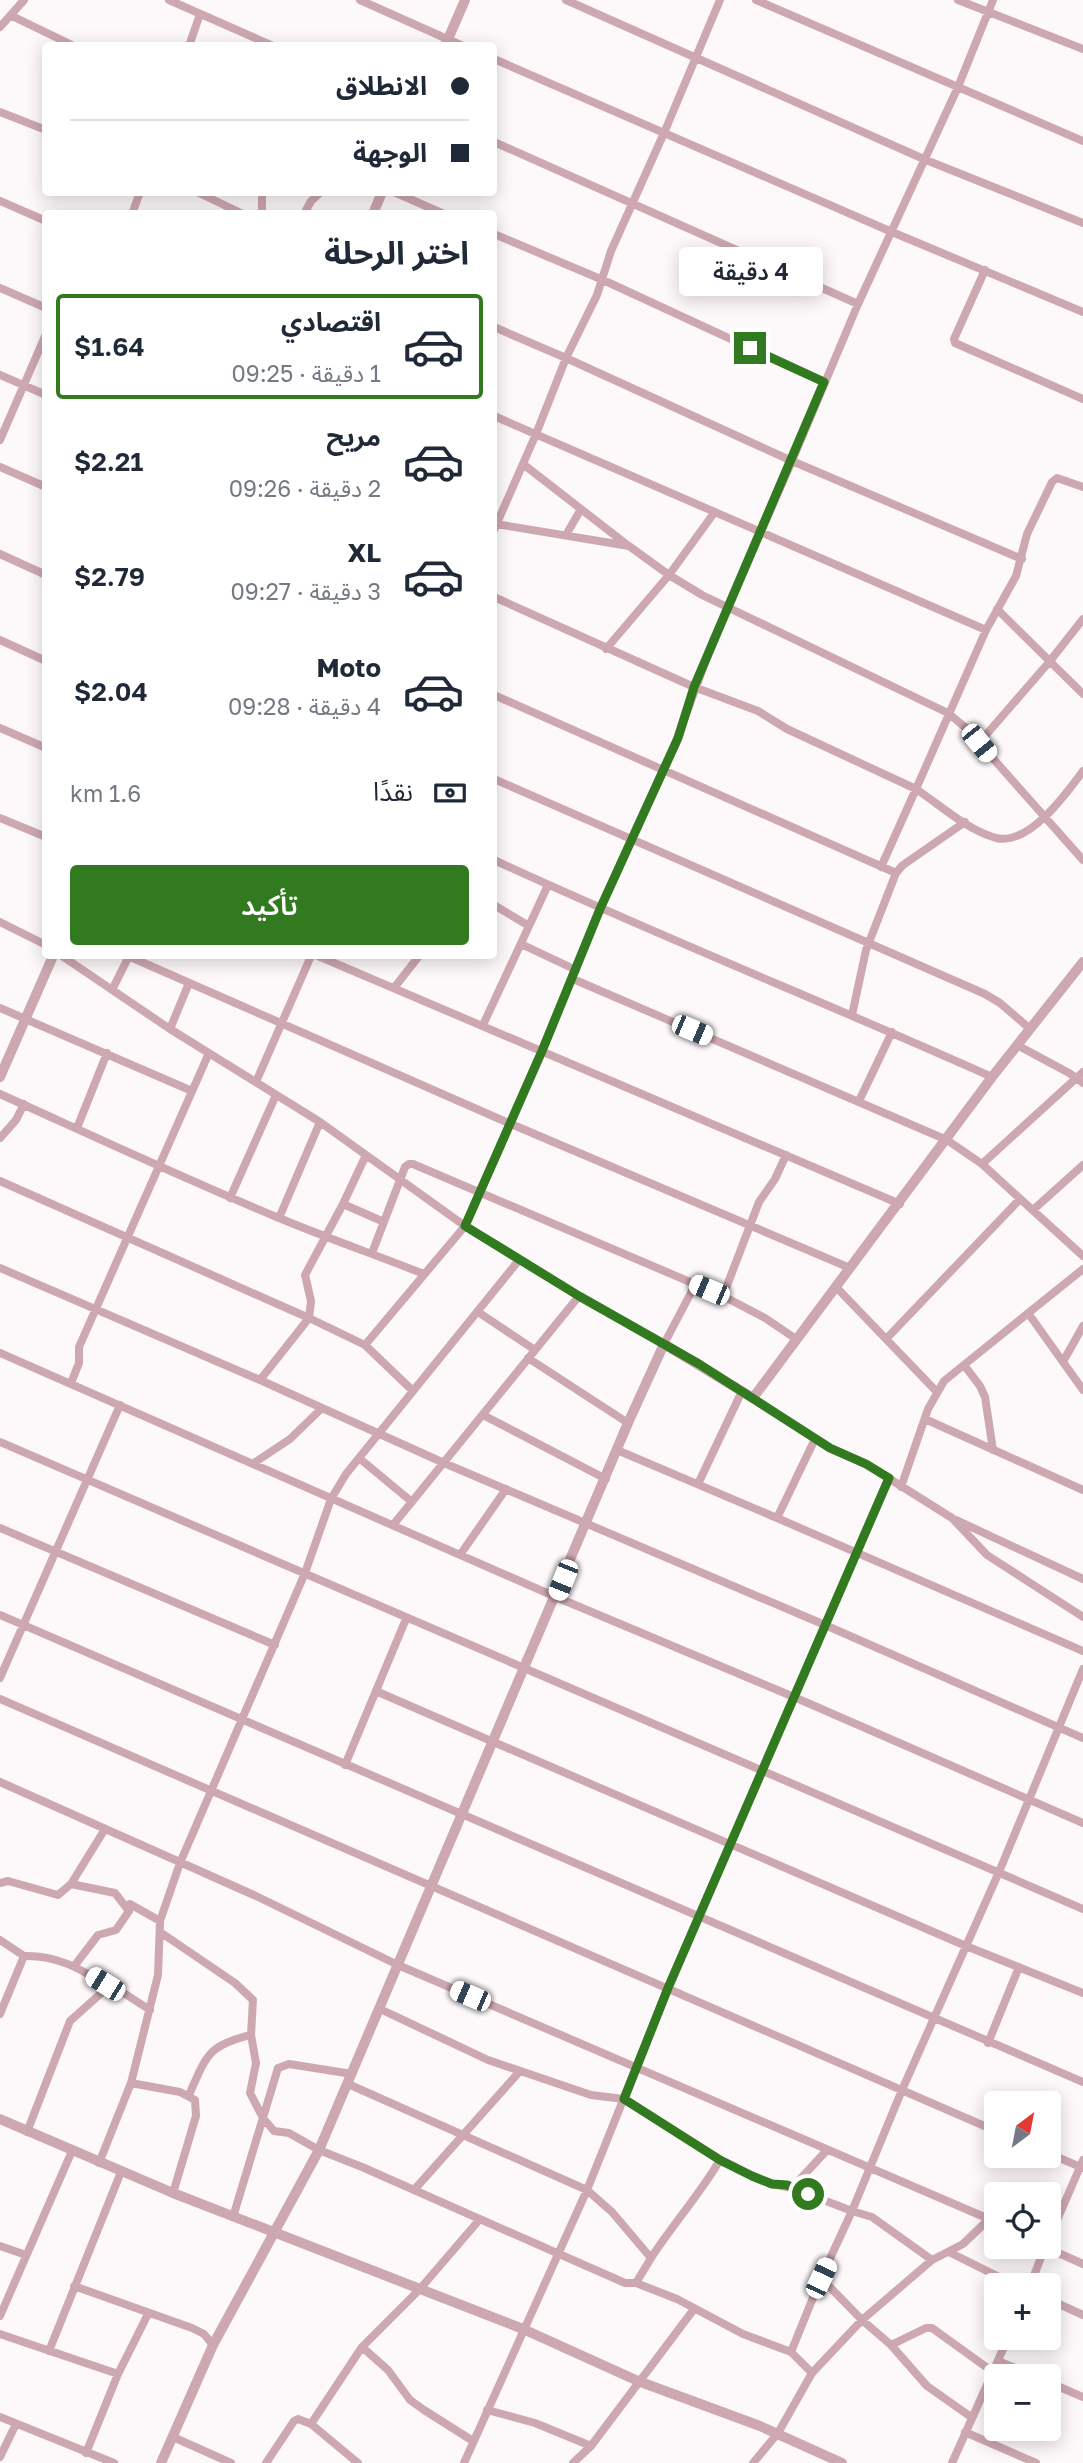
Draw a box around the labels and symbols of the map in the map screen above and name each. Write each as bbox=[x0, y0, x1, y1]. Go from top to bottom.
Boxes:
callout: 4 دقيقة bbox=[678, 246, 822, 296]
route end bbox=[734, 332, 766, 364]
car bbox=[958, 720, 1001, 766]
car bbox=[669, 1012, 716, 1048]
car bbox=[686, 1272, 733, 1308]
car bbox=[546, 1557, 581, 1603]
car bbox=[82, 1964, 129, 2004]
car bbox=[447, 1978, 494, 2014]
north arrow bbox=[984, 2091, 1060, 2168]
route start bbox=[792, 2178, 824, 2210]
car bbox=[803, 2255, 840, 2301]

